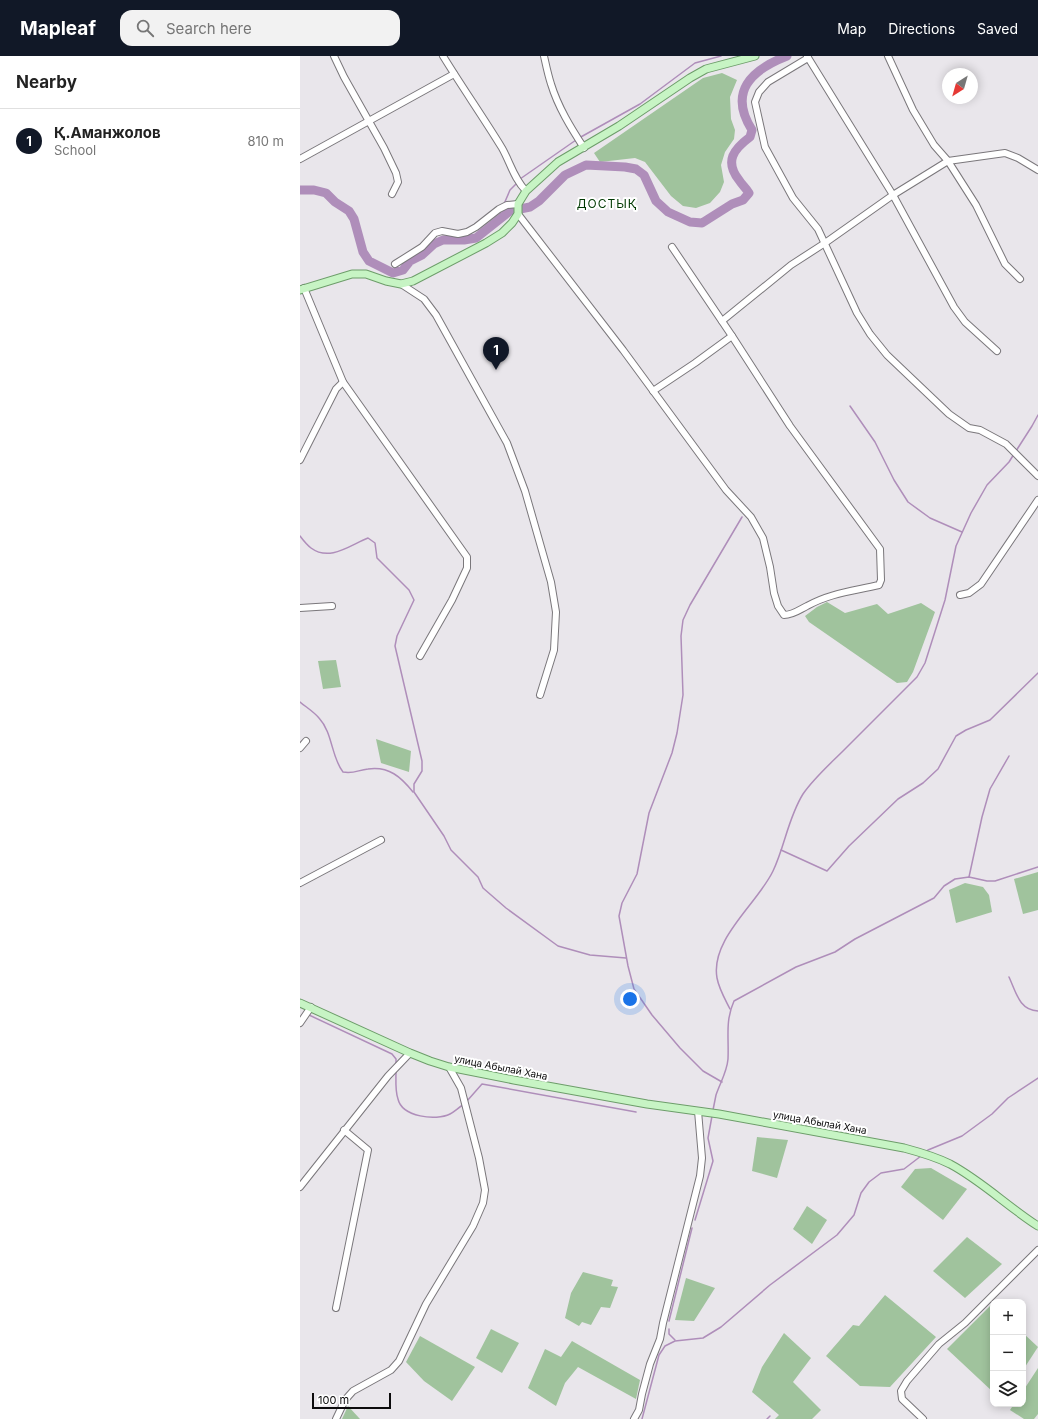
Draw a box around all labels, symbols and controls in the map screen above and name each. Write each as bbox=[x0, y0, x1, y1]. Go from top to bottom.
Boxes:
search box bbox=[120, 10, 400, 46]
text: Mapleaf bbox=[20, 17, 96, 40]
icon: search bbox=[134, 17, 156, 39]
text: Search here bbox=[166, 19, 252, 38]
text: Map bbox=[837, 20, 866, 37]
text: Directions bbox=[888, 20, 955, 37]
text: Saved bbox=[977, 20, 1018, 37]
north arrow bbox=[942, 68, 978, 104]
text: Nearby bbox=[16, 72, 77, 92]
text: Қ.Аманжолов bbox=[54, 123, 161, 142]
text: 1 bbox=[26, 133, 32, 149]
text: 810 m bbox=[247, 133, 284, 149]
text: School bbox=[54, 142, 96, 158]
district label: ДОСТЫҚ bbox=[577, 196, 637, 211]
pin: 1 bbox=[483, 337, 509, 370]
your location bbox=[620, 989, 640, 1009]
street label: улица Абылай Хана bbox=[453, 1052, 549, 1082]
street label: улица Абылай Хана bbox=[772, 1108, 868, 1136]
map controls bbox=[990, 1299, 1026, 1407]
button: + bbox=[990, 1299, 1026, 1335]
button: − bbox=[990, 1335, 1026, 1371]
button: layers bbox=[990, 1371, 1026, 1407]
scale bar bbox=[312, 1391, 391, 1410]
text: 100 m bbox=[318, 1393, 349, 1407]

